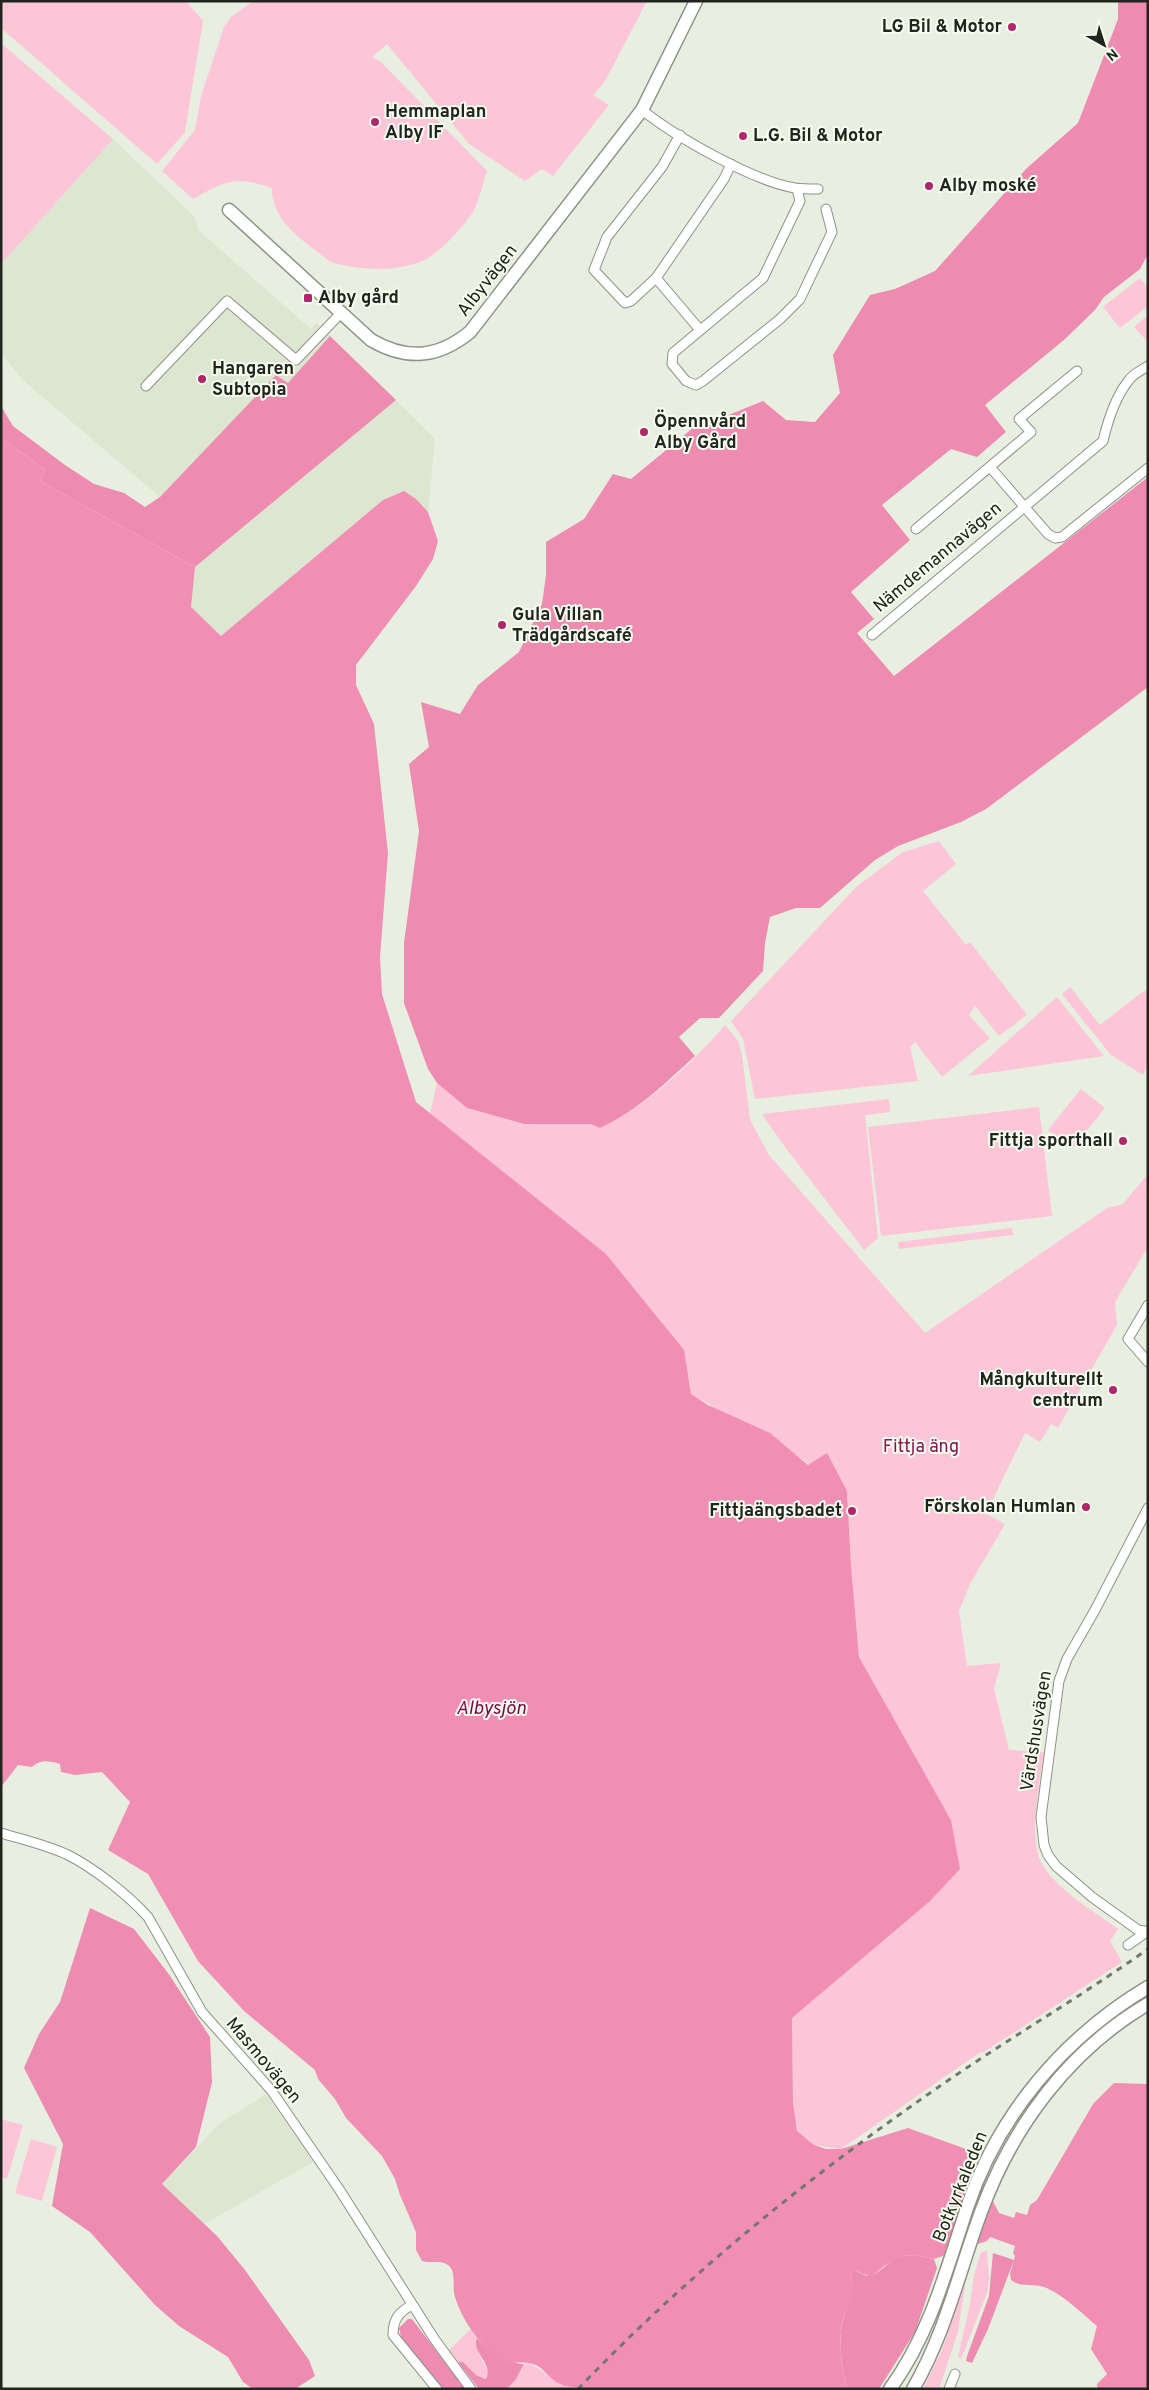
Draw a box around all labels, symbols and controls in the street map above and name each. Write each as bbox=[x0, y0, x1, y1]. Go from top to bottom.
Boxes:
place label: LG Bil & Motor bbox=[882, 16, 1002, 39]
north arrow bbox=[1079, 20, 1129, 70]
marker: LG Bil & Motor bbox=[1006, 21, 1018, 33]
text: N bbox=[1102, 44, 1120, 64]
place label: Hemmaplan Alby IF bbox=[385, 101, 486, 145]
marker: Hemmaplan Alby IF bbox=[369, 116, 381, 128]
place label: L.G. Bil & Motor bbox=[753, 125, 883, 148]
marker: L.G. Bil & Motor bbox=[737, 130, 749, 142]
place label: Alby moské bbox=[939, 175, 1036, 198]
marker: Alby moské bbox=[923, 180, 935, 192]
street label: Albyvägen bbox=[453, 240, 523, 322]
place label: Alby gård bbox=[318, 287, 399, 310]
marker: Alby gård bbox=[302, 292, 314, 304]
place label: Hangaren Subtopia bbox=[212, 358, 294, 402]
marker: Hangaren Subtopia bbox=[196, 373, 208, 385]
place label: Öpennvård Alby Gård bbox=[654, 409, 746, 455]
marker: Öpennvård Alby Gård bbox=[638, 426, 650, 438]
street label: Nämdemannavägen bbox=[869, 498, 1007, 618]
place label: Gula Villan Trädgårdscafé bbox=[512, 604, 632, 648]
marker: Gula Villan Trädgårdscafé bbox=[496, 619, 508, 631]
place label: Fittja sporthall bbox=[989, 1130, 1113, 1153]
marker: Fittja sporthall bbox=[1117, 1135, 1129, 1147]
place label: Mångkulturellt centrum bbox=[980, 1369, 1103, 1413]
marker: Mångkulturellt centrum bbox=[1107, 1384, 1119, 1396]
park label: Fittja äng bbox=[883, 1436, 959, 1459]
place label: Förskolan Humlan bbox=[924, 1496, 1076, 1519]
place label: Fittjaängsbadet bbox=[709, 1500, 842, 1523]
marker: Förskolan Humlan bbox=[1080, 1501, 1092, 1513]
marker: Fittjaängsbadet bbox=[846, 1505, 858, 1517]
street label: Värdshusvägen bbox=[1016, 1669, 1058, 1793]
water label: Albysjön bbox=[456, 1697, 527, 1721]
street label: Masmovägen bbox=[220, 2013, 306, 2109]
street label: Botkyrkaleden bbox=[928, 2128, 994, 2246]

